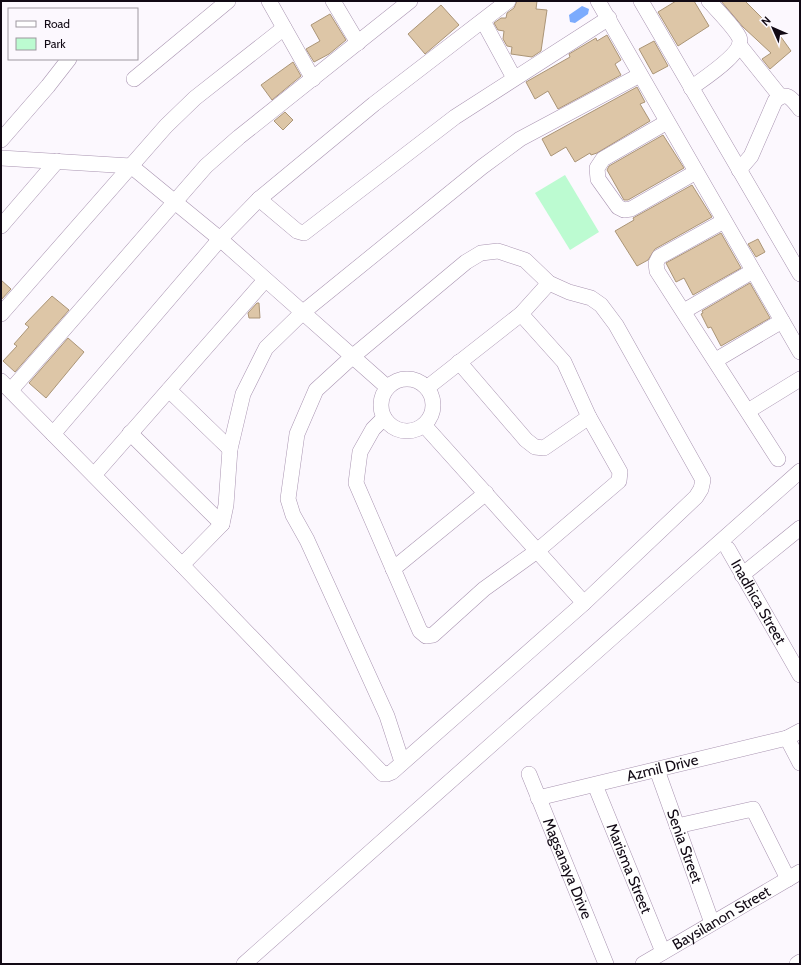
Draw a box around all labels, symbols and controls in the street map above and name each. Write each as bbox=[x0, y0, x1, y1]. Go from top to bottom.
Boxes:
legend bbox=[8, 8, 138, 60]
north arrow bbox=[753, 8, 793, 48]
text: N bbox=[758, 13, 774, 29]
text: Road bbox=[44, 16, 70, 31]
text: Park bbox=[44, 36, 66, 51]
street label: Inadhica Street bbox=[727, 556, 790, 648]
street label: Azmil Drive bbox=[625, 751, 700, 785]
street label: Senia Street bbox=[663, 807, 706, 886]
street label: Magsanaya Drive bbox=[539, 815, 596, 922]
street label: Marisma Street bbox=[603, 821, 655, 916]
street label: Baysilanon Street bbox=[669, 882, 774, 954]

